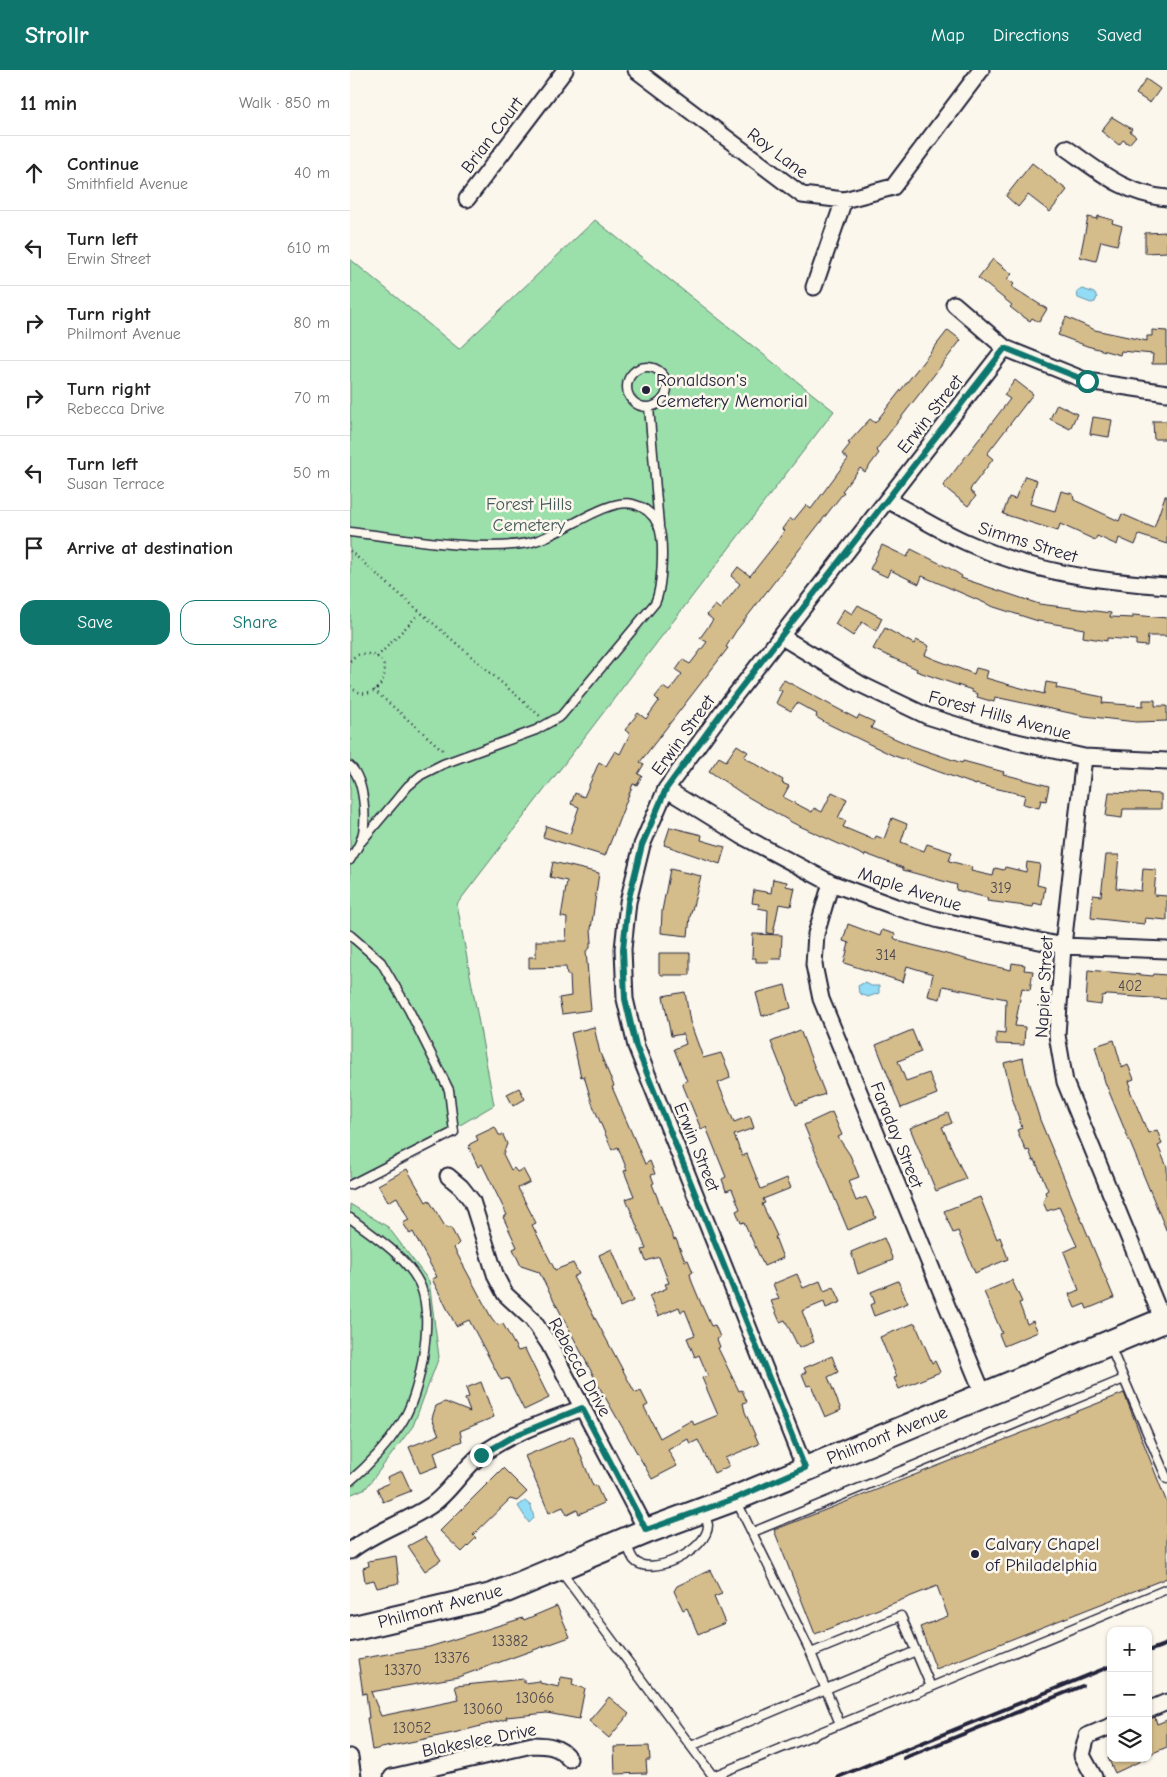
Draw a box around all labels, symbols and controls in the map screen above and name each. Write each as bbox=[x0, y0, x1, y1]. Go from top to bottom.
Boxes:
text: Strollr bbox=[25, 21, 89, 49]
text: Map bbox=[931, 25, 965, 46]
text: Directions bbox=[993, 25, 1069, 46]
text: Saved bbox=[1097, 25, 1142, 46]
text: 11 min bbox=[20, 91, 77, 115]
street label: Brian Court bbox=[457, 92, 528, 177]
text: Walk · 850 m bbox=[239, 94, 330, 112]
street label: Roy Lane bbox=[743, 124, 812, 183]
text: Continue bbox=[67, 153, 139, 175]
icon: ahead bbox=[20, 159, 48, 187]
text: 40 m bbox=[294, 164, 330, 182]
text: Smithfield Avenue bbox=[67, 175, 188, 193]
text: Turn left bbox=[67, 228, 138, 250]
icon: left bbox=[20, 234, 48, 262]
text: 610 m bbox=[287, 239, 330, 257]
text: Erwin Street bbox=[67, 250, 150, 268]
text: Turn right bbox=[67, 303, 151, 325]
icon: right bbox=[20, 309, 48, 337]
text: 80 m bbox=[293, 314, 330, 332]
text: Philmont Avenue bbox=[67, 325, 181, 343]
place label: Ronaldson's Cemetery Memorial bbox=[656, 370, 808, 412]
street label: Erwin Street bbox=[893, 370, 968, 458]
route start bbox=[1076, 370, 1099, 393]
text: Turn right bbox=[67, 378, 151, 400]
icon: right bbox=[20, 384, 48, 412]
marker: Ronaldson's Cemetery Memorial bbox=[640, 384, 652, 396]
text: 70 m bbox=[294, 389, 330, 407]
text: Rebecca Drive bbox=[67, 400, 164, 418]
text: Turn left bbox=[67, 453, 138, 475]
icon: left bbox=[20, 459, 48, 487]
text: 50 m bbox=[293, 464, 330, 482]
text: Susan Terrace bbox=[67, 475, 165, 493]
park label: Forest Hills Cemetery bbox=[486, 494, 572, 536]
street label: Simms Street bbox=[976, 517, 1081, 568]
icon: arrive bbox=[20, 534, 48, 562]
text: Arrive at destination bbox=[67, 537, 233, 559]
button: Save bbox=[20, 600, 170, 645]
button: Share bbox=[180, 600, 330, 645]
street label: Forest Hills Avenue bbox=[926, 686, 1073, 745]
street label: Erwin Street bbox=[647, 690, 720, 779]
street label: Maple Avenue bbox=[855, 863, 964, 916]
house number: 319 bbox=[990, 879, 1012, 897]
street label: Napier Street bbox=[1031, 935, 1058, 1039]
house number: 314 bbox=[876, 946, 896, 964]
house number: 402 bbox=[1118, 977, 1142, 995]
street label: Faraday Street bbox=[866, 1079, 928, 1192]
street label: Erwin Street bbox=[669, 1100, 724, 1195]
street label: Rebecca Drive bbox=[544, 1314, 615, 1420]
street label: Philmont Avenue bbox=[824, 1402, 951, 1469]
route end bbox=[470, 1444, 493, 1467]
place label: Calvary Chapel of Philadelphia bbox=[985, 1534, 1099, 1576]
marker: Calvary Chapel of Philadelphia bbox=[969, 1548, 981, 1560]
street label: Philmont Avenue bbox=[376, 1580, 505, 1633]
map controls bbox=[1107, 1627, 1152, 1762]
button: + bbox=[1107, 1627, 1152, 1672]
house number: 13382 bbox=[492, 1632, 528, 1650]
house number: 13376 bbox=[434, 1649, 470, 1667]
house number: 13370 bbox=[384, 1661, 422, 1679]
button: − bbox=[1107, 1672, 1152, 1717]
house number: 13066 bbox=[516, 1689, 554, 1707]
house number: 13060 bbox=[463, 1700, 503, 1718]
button: layers bbox=[1107, 1717, 1152, 1762]
house number: 13052 bbox=[393, 1719, 431, 1737]
street label: Blakeslee Drive bbox=[420, 1719, 538, 1762]

